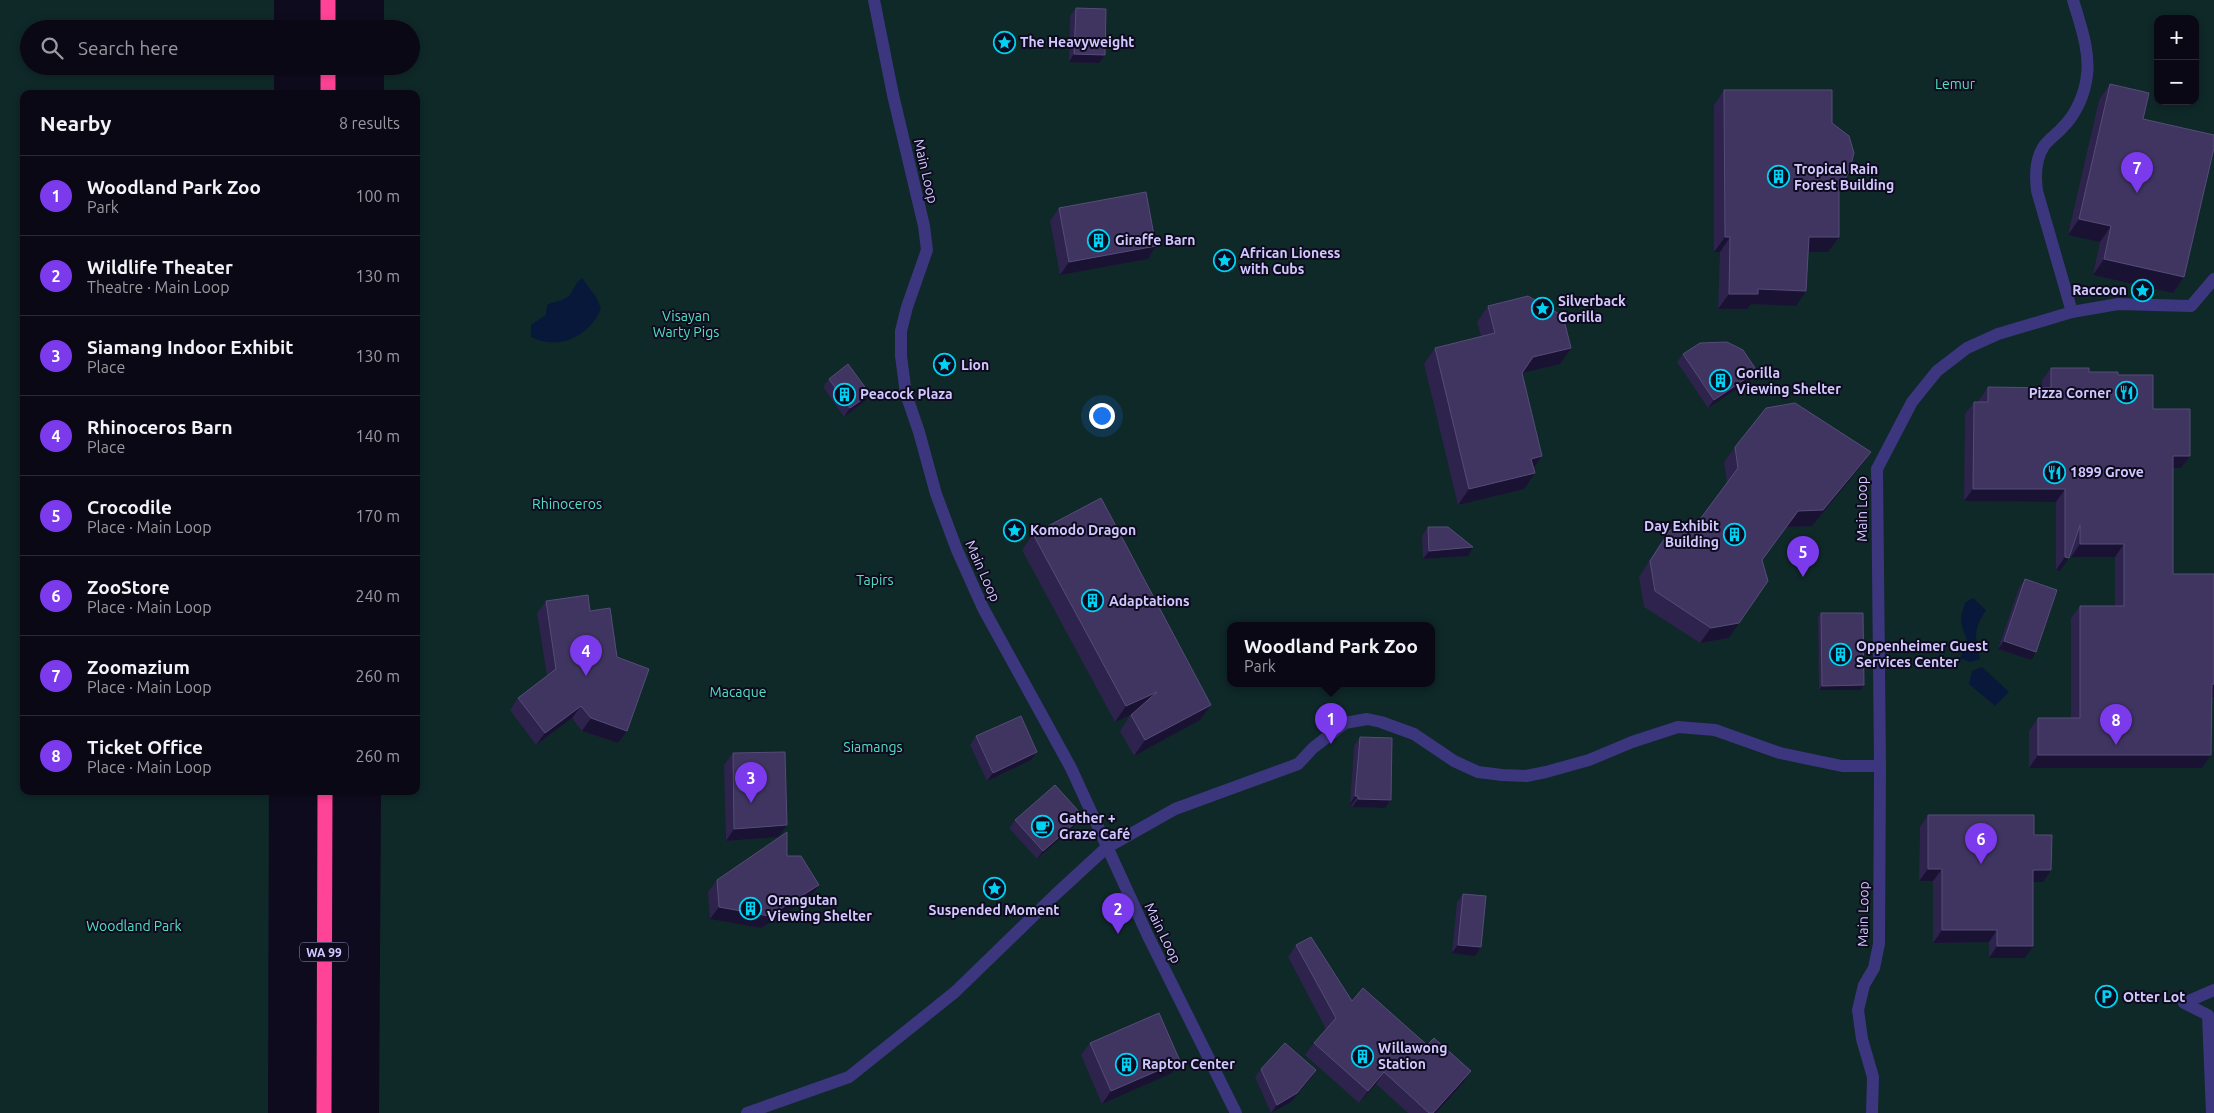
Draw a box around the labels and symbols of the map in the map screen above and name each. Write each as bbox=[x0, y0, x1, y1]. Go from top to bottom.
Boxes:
place icon: The Heavyweight bbox=[992, 30, 1016, 54]
place label: The Heavyweight bbox=[1020, 34, 1134, 50]
park label: Lemur bbox=[1935, 76, 1976, 92]
street label: Main Loop bbox=[911, 137, 941, 205]
pin: 7 bbox=[2121, 152, 2153, 193]
place label: Tropical Rain Forest Building bbox=[1794, 161, 1894, 193]
building icon: Tropical Rain Forest Building bbox=[1766, 165, 1790, 189]
building icon: Giraffe Barn bbox=[1087, 228, 1111, 252]
place label: Giraffe Barn bbox=[1115, 232, 1196, 248]
place label: African Lioness with Cubs bbox=[1240, 245, 1341, 277]
place icon: African Lioness with Cubs bbox=[1212, 249, 1236, 273]
place icon: Raccoon bbox=[2131, 278, 2155, 302]
place label: Raccoon bbox=[2072, 282, 2127, 298]
place label: Silverback Gorilla bbox=[1558, 293, 1626, 325]
place icon: Silverback Gorilla bbox=[1530, 297, 1554, 321]
park label: Visayan Warty Pigs bbox=[653, 308, 719, 340]
place icon: Lion bbox=[933, 353, 957, 377]
place label: Lion bbox=[961, 357, 989, 373]
place label: Gorilla Viewing Shelter bbox=[1736, 365, 1841, 397]
building icon: Gorilla Viewing Shelter bbox=[1708, 369, 1732, 393]
restaurant icon: Pizza Corner bbox=[2115, 381, 2139, 405]
building icon: Peacock Plaza bbox=[832, 382, 856, 406]
place label: Pizza Corner bbox=[2029, 385, 2111, 401]
place label: Peacock Plaza bbox=[860, 386, 953, 402]
your location bbox=[1089, 403, 1115, 429]
restaurant icon: 1899 Grove bbox=[2042, 460, 2066, 484]
place label: 1899 Grove bbox=[2070, 464, 2144, 480]
street label: Main Loop bbox=[1854, 476, 1870, 542]
park label: Rhinoceros bbox=[532, 496, 602, 512]
place icon: Komodo Dragon bbox=[1002, 518, 1026, 542]
place label: Day Exhibit Building bbox=[1644, 518, 1719, 550]
place label: Komodo Dragon bbox=[1030, 522, 1136, 538]
building icon: Day Exhibit Building bbox=[1723, 522, 1747, 546]
pin: 5 bbox=[1787, 536, 1819, 577]
street label: Main Loop bbox=[962, 538, 1004, 604]
park label: Tapirs bbox=[856, 572, 894, 588]
building icon: Adaptations bbox=[1081, 589, 1105, 613]
place label: Adaptations bbox=[1109, 593, 1190, 609]
pin: 4 bbox=[570, 635, 602, 676]
place label: Oppenheimer Guest Services Center bbox=[1856, 638, 1988, 670]
building icon: Oppenheimer Guest Services Center bbox=[1828, 642, 1852, 666]
park label: Macaque bbox=[710, 684, 766, 700]
pin: 1 bbox=[1315, 703, 1347, 744]
pin: 8 bbox=[2100, 704, 2132, 745]
park label: Siamangs bbox=[843, 739, 903, 755]
pin: 3 bbox=[735, 762, 767, 803]
place label: Gather + Graze Café bbox=[1059, 810, 1130, 842]
cafe icon: Gather + Graze Café bbox=[1031, 814, 1055, 838]
pin: 6 bbox=[1965, 823, 1997, 864]
place icon: Suspended Moment bbox=[982, 876, 1006, 900]
street label: Main Loop bbox=[1854, 881, 1872, 947]
place label: Orangutan Viewing Shelter bbox=[767, 892, 872, 924]
pin: 2 bbox=[1102, 893, 1134, 934]
building icon: Orangutan Viewing Shelter bbox=[739, 896, 763, 920]
street label: Main Loop bbox=[1141, 900, 1185, 966]
place label: Suspended Moment bbox=[929, 902, 1059, 918]
park label: Woodland Park bbox=[86, 918, 182, 934]
road number: WA 99 bbox=[300, 942, 348, 962]
parking icon: Otter Lot bbox=[2095, 985, 2119, 1009]
place label: Otter Lot bbox=[2123, 989, 2185, 1005]
place label: Willawong Station bbox=[1378, 1040, 1447, 1072]
building icon: Willawong Station bbox=[1350, 1044, 1374, 1068]
building icon: Raptor Center bbox=[1114, 1052, 1138, 1076]
place label: Raptor Center bbox=[1142, 1056, 1235, 1072]

